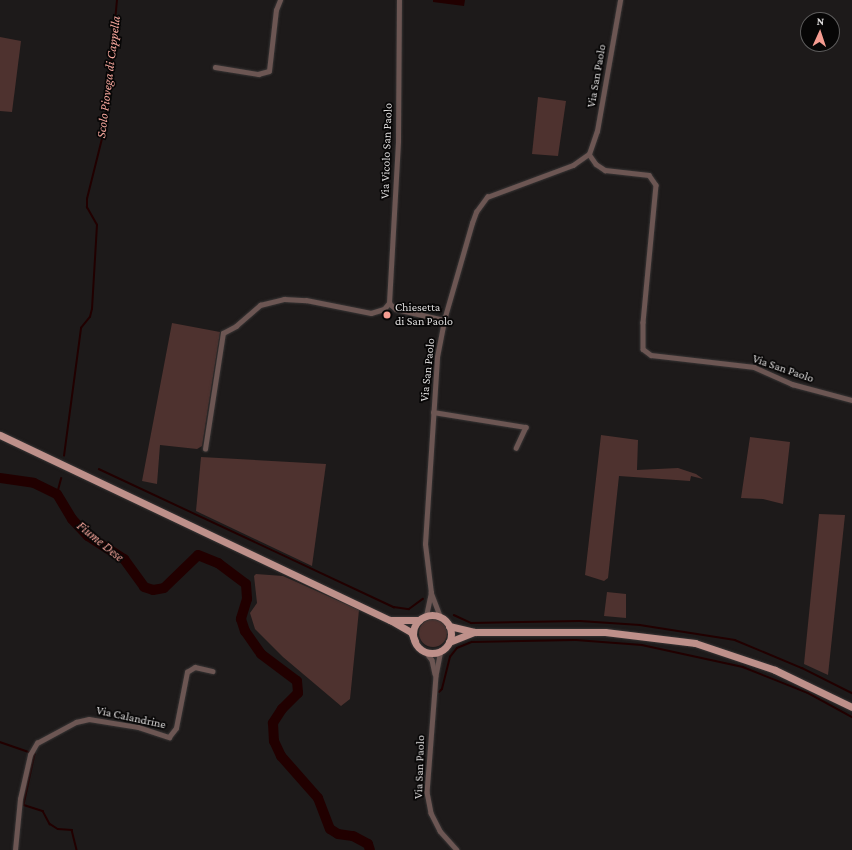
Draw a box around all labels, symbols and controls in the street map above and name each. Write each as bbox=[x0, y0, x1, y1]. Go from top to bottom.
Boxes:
north arrow bbox=[800, 12, 840, 52]
water label: Scolo Piovega di Cappella bbox=[94, 15, 124, 139]
text: N bbox=[817, 15, 825, 27]
street label: Via San Paolo bbox=[584, 43, 610, 109]
street label: Via Vicolo San Paolo bbox=[378, 103, 396, 199]
place label: Chiesetta di San Paolo bbox=[395, 301, 453, 329]
marker: Chiesetta di San Paolo bbox=[382, 310, 392, 320]
street label: Via San Paolo bbox=[417, 337, 439, 403]
street label: Via San Paolo bbox=[750, 352, 816, 386]
water label: Fiume Dese bbox=[73, 518, 127, 566]
street label: Via Calandrine bbox=[95, 704, 167, 732]
street label: Via San Paolo bbox=[412, 735, 428, 799]

